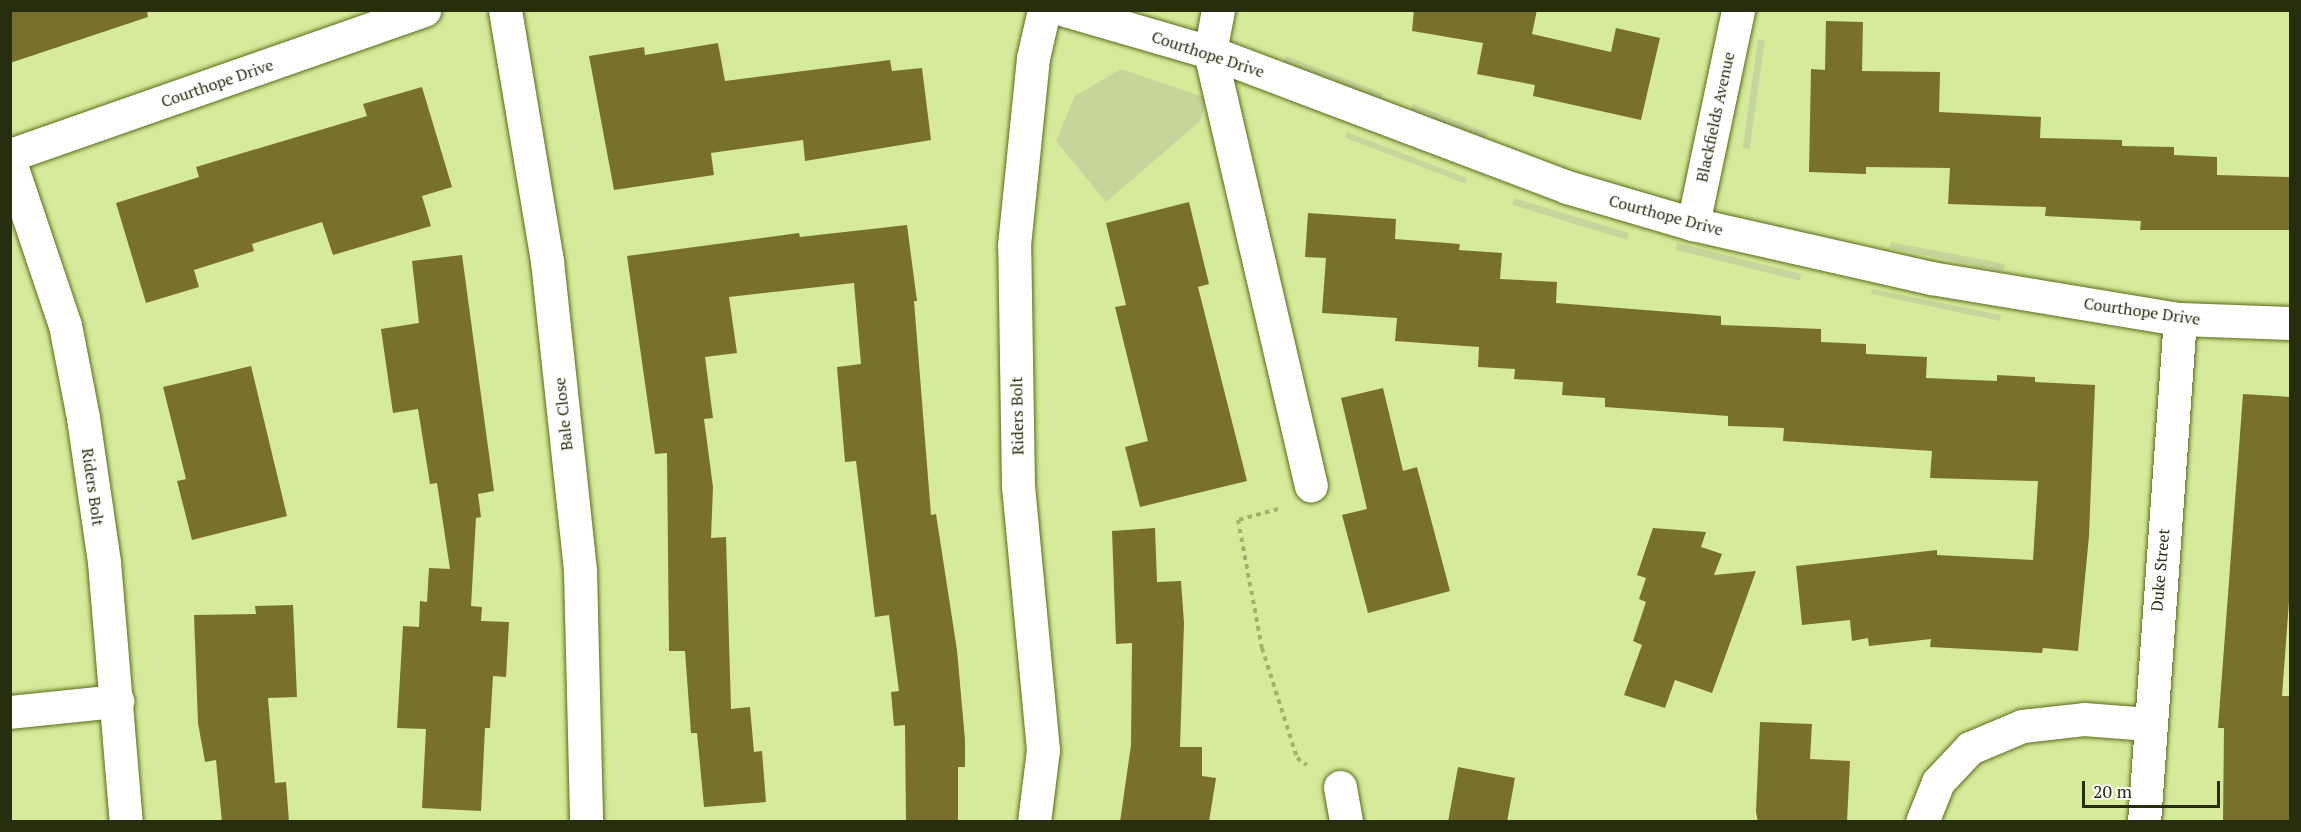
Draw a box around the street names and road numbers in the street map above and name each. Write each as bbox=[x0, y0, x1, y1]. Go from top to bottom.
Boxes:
street label: Courthope Drive bbox=[1149, 27, 1267, 81]
street label: Blackfields Avenue bbox=[1692, 50, 1738, 184]
street label: Courthope Drive bbox=[158, 55, 276, 111]
street label: Courthope Drive bbox=[1607, 191, 1725, 239]
street label: Courthope Drive bbox=[2083, 293, 2201, 329]
street label: Bale Close bbox=[550, 376, 576, 452]
street label: Riders Bolt bbox=[1007, 377, 1027, 455]
street label: Riders Bolt bbox=[78, 447, 108, 527]
street label: Duke Street bbox=[2147, 528, 2173, 612]

